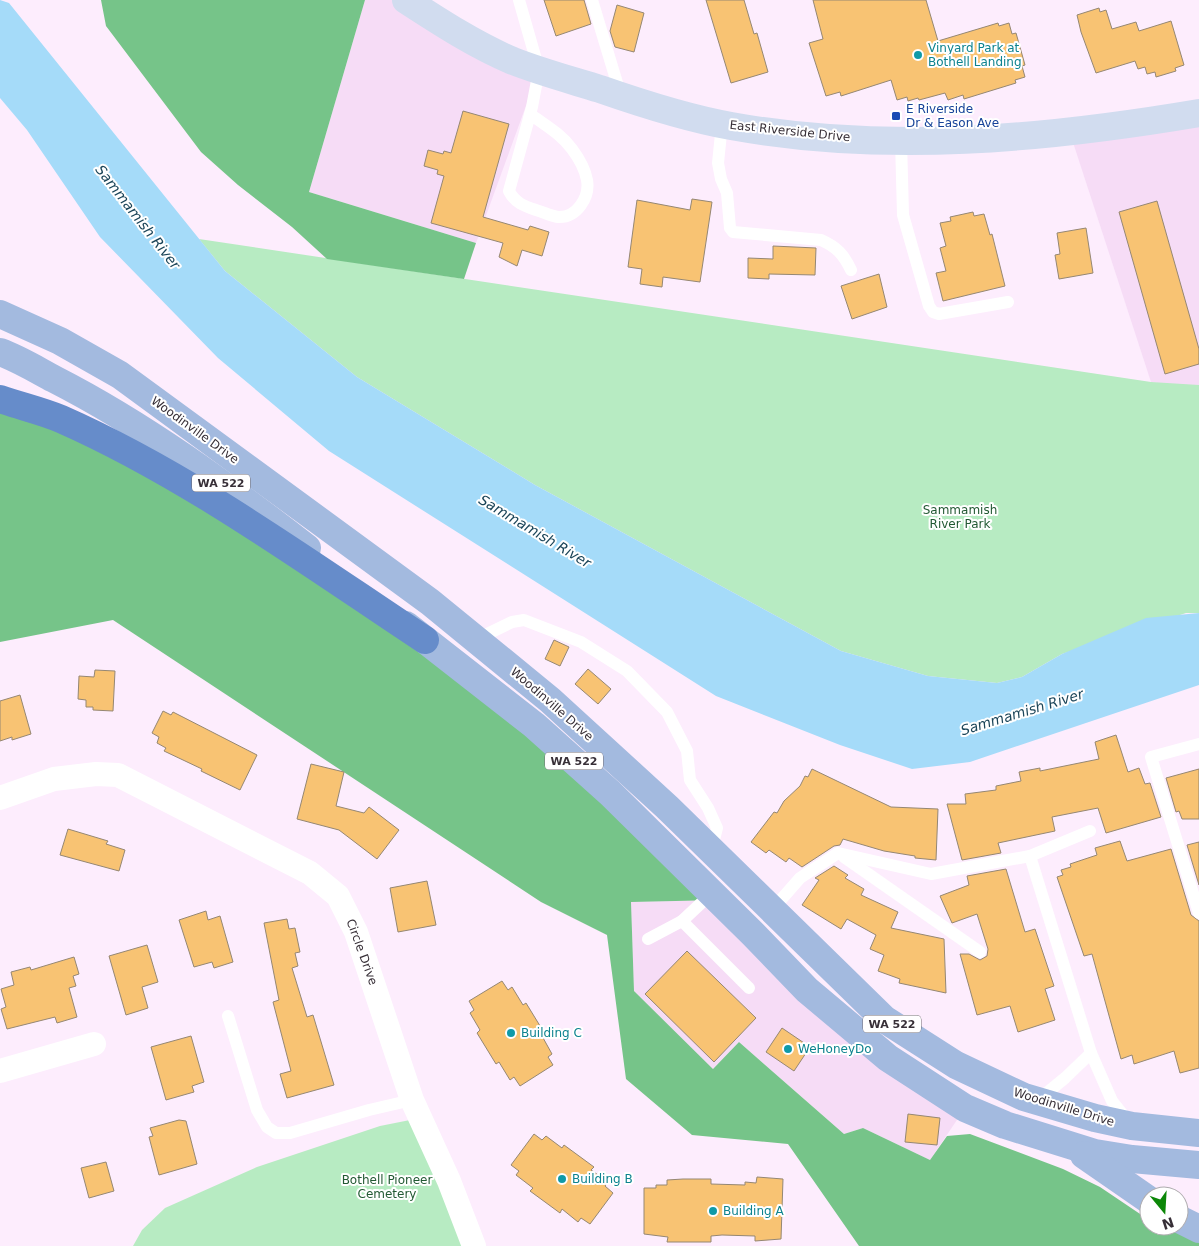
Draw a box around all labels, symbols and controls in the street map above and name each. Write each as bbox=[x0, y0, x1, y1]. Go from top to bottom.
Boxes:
place label: Vinyard Park at Bothell Landing bbox=[928, 41, 1022, 69]
marker: Vinyard Park at Bothell Landing bbox=[912, 49, 924, 61]
place label: E Riverside Dr & Eason Ave bbox=[906, 102, 999, 130]
marker: E Riverside Dr & Eason Ave bbox=[890, 110, 902, 122]
street label: East Riverside Drive bbox=[729, 118, 851, 144]
water label: Sammamish River bbox=[92, 162, 184, 273]
street label: Woodinville Drive bbox=[149, 394, 241, 466]
road number: WA 522 bbox=[192, 474, 250, 492]
water label: Sammamish River bbox=[476, 491, 595, 571]
park label: Sammamish River Park bbox=[923, 503, 997, 531]
street label: Woodinville Drive bbox=[508, 664, 596, 744]
water label: Sammamish River bbox=[959, 685, 1087, 738]
road number: WA 522 bbox=[545, 752, 603, 769]
street label: Circle Drive bbox=[344, 917, 380, 987]
road number: WA 522 bbox=[863, 1016, 921, 1032]
place label: Building C bbox=[521, 1026, 582, 1040]
marker: Building C bbox=[505, 1027, 517, 1039]
place label: WeHoneyDo bbox=[798, 1042, 872, 1056]
marker: WeHoneyDo bbox=[782, 1043, 794, 1055]
street label: Woodinville Drive bbox=[1012, 1085, 1116, 1129]
place label: Building B bbox=[572, 1172, 633, 1186]
park label: Bothell Pioneer Cemetery bbox=[342, 1173, 432, 1201]
marker: Building B bbox=[556, 1173, 568, 1185]
north arrow bbox=[1139, 1186, 1189, 1236]
place label: Building A bbox=[723, 1204, 784, 1218]
marker: Building A bbox=[707, 1205, 719, 1217]
text: N bbox=[1160, 1214, 1176, 1233]

